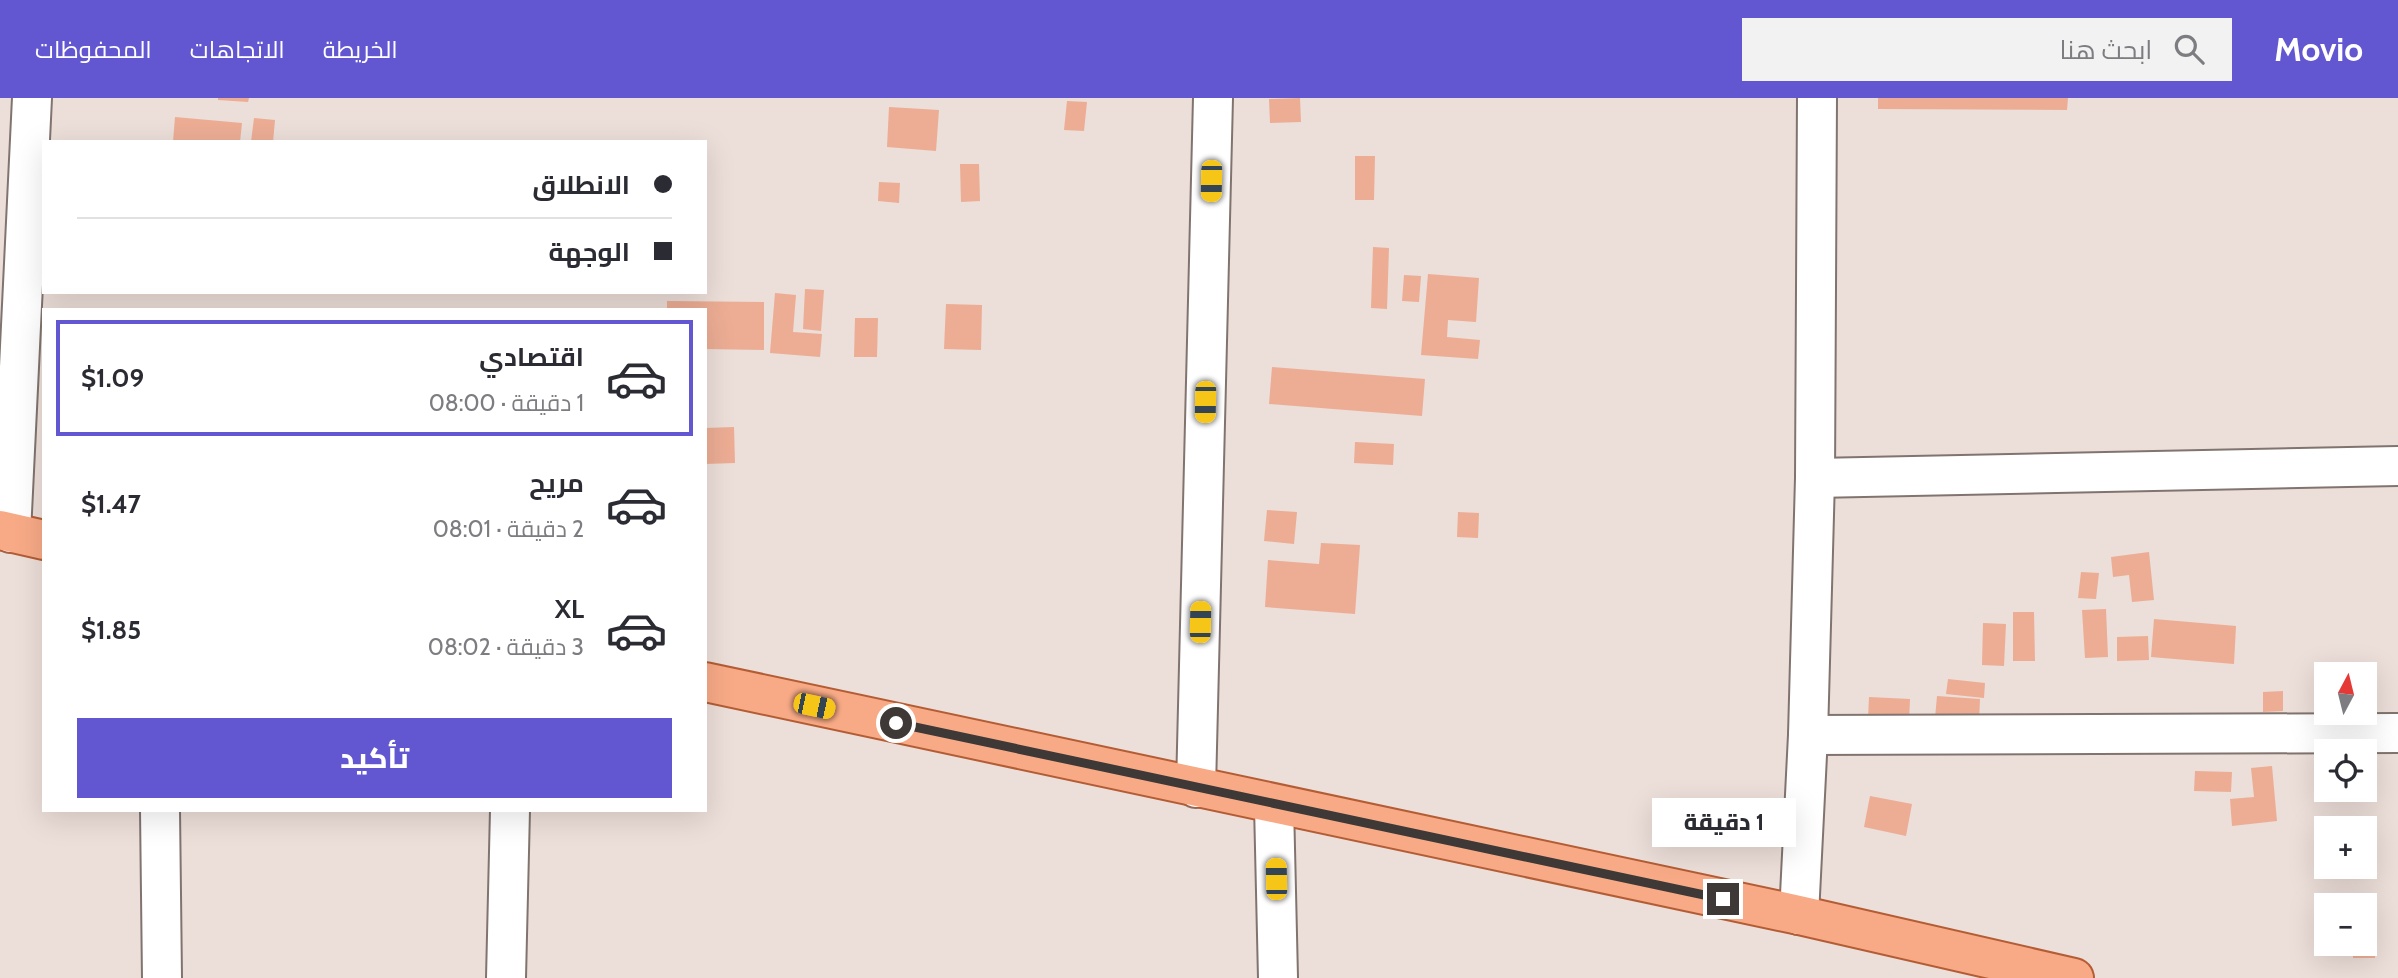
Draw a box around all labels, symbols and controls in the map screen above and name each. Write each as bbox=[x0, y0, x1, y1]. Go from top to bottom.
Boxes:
search box bbox=[1742, 18, 2232, 81]
text: Movio bbox=[2274, 29, 2363, 69]
icon: search bbox=[2170, 30, 2208, 68]
text: ابحث هنا bbox=[2060, 34, 2152, 66]
text: المحفوظات bbox=[35, 35, 152, 64]
text: الاتجاهات bbox=[190, 35, 285, 64]
text: الخريطة bbox=[323, 35, 398, 64]
car bbox=[1201, 160, 1222, 202]
text: الانطلاق bbox=[532, 169, 630, 201]
text: الوجهة bbox=[549, 236, 630, 268]
text: اقتصادي bbox=[479, 341, 584, 373]
icon: car bbox=[605, 347, 668, 410]
text: $1.09 bbox=[81, 362, 144, 394]
car bbox=[1195, 381, 1216, 423]
text: 1 دقيقة · 08:00 bbox=[429, 389, 584, 417]
text: مريح bbox=[529, 467, 584, 499]
icon: car bbox=[605, 473, 668, 536]
text: $1.47 bbox=[81, 488, 141, 520]
text: 2 دقيقة · 08:01 bbox=[433, 515, 584, 543]
text: XL bbox=[555, 593, 584, 625]
icon: car bbox=[605, 599, 668, 662]
car bbox=[1190, 601, 1211, 643]
text: $1.85 bbox=[81, 614, 141, 646]
text: 3 دقيقة · 08:02 bbox=[428, 633, 584, 661]
north arrow bbox=[2314, 662, 2376, 724]
map controls bbox=[2314, 662, 2377, 956]
car bbox=[792, 691, 837, 721]
route start bbox=[880, 707, 912, 739]
button: تأكيد bbox=[77, 718, 672, 798]
button: locate bbox=[2314, 739, 2377, 802]
callout: 1 دقيقة bbox=[1651, 798, 1795, 846]
text: 1 دقيقة bbox=[1684, 808, 1764, 836]
button: + bbox=[2314, 816, 2377, 879]
car bbox=[1266, 858, 1287, 900]
route end bbox=[1707, 883, 1739, 915]
button: − bbox=[2314, 893, 2377, 956]

